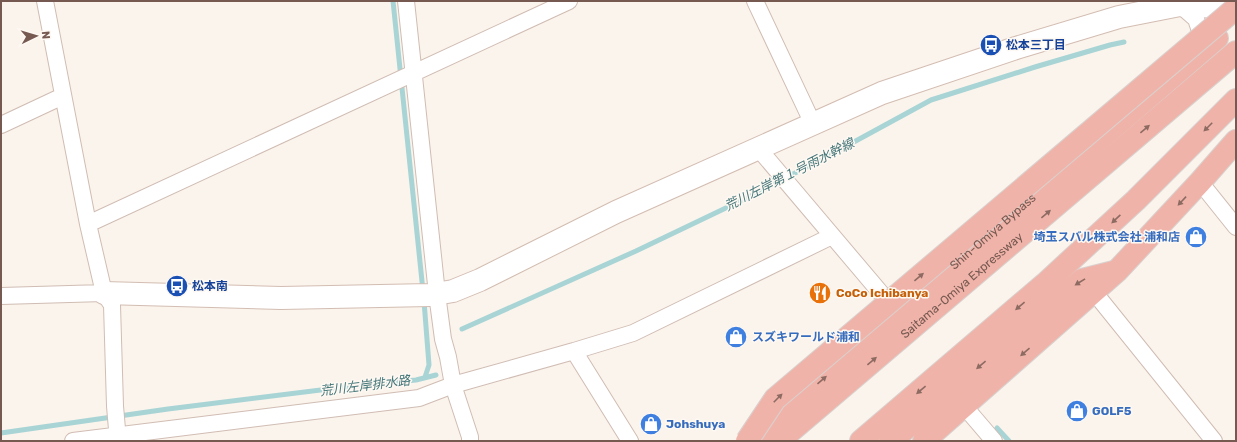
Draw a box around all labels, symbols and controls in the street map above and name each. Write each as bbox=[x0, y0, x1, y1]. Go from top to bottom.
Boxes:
north arrow bbox=[16, 16, 56, 56]
text: N bbox=[39, 31, 52, 40]
bus stop icon: 松本三丁目 bbox=[978, 32, 1004, 58]
place label: 松本三丁目 bbox=[1006, 38, 1066, 52]
one-way arrow bbox=[1204, 122, 1213, 132]
one-way arrow bbox=[1140, 125, 1150, 134]
water label: 荒川左岸第１号雨水幹線 bbox=[722, 134, 858, 214]
street label: Shin-Omiya Bypass bbox=[947, 191, 1039, 273]
one-way arrow bbox=[1178, 197, 1187, 206]
one-way arrow bbox=[1041, 209, 1051, 218]
one-way arrow bbox=[1111, 214, 1121, 223]
shop icon: 埼玉スバル株式会社 浦和店 bbox=[1183, 224, 1209, 250]
street label: Saitama-Omiya Expressway bbox=[898, 229, 1026, 341]
place label: 埼玉スバル株式会社 浦和店 bbox=[1033, 230, 1180, 244]
one-way arrow bbox=[914, 272, 925, 281]
bus stop icon: 松本南 bbox=[164, 273, 190, 299]
place label: 松本南 bbox=[192, 279, 228, 293]
one-way arrow bbox=[1075, 279, 1086, 286]
restaurant icon: CoCo Ichibanya bbox=[807, 280, 833, 306]
place label: CoCo Ichibanya bbox=[836, 286, 928, 300]
one-way arrow bbox=[1014, 301, 1025, 310]
shop icon: スズキワールド浦和 bbox=[723, 324, 749, 350]
place label: スズキワールド浦和 bbox=[752, 330, 860, 344]
one-way arrow bbox=[1020, 347, 1030, 357]
one-way arrow bbox=[867, 357, 878, 366]
one-way arrow bbox=[975, 361, 986, 370]
water label: 荒川左岸排水路 bbox=[319, 372, 412, 398]
one-way arrow bbox=[817, 375, 827, 384]
one-way arrow bbox=[915, 386, 926, 395]
one-way arrow bbox=[773, 393, 783, 403]
shop icon: GOLF5 bbox=[1064, 398, 1090, 424]
place label: GOLF5 bbox=[1092, 404, 1132, 418]
shop icon: Johshuya bbox=[638, 411, 664, 437]
place label: Johshuya bbox=[666, 417, 725, 431]

